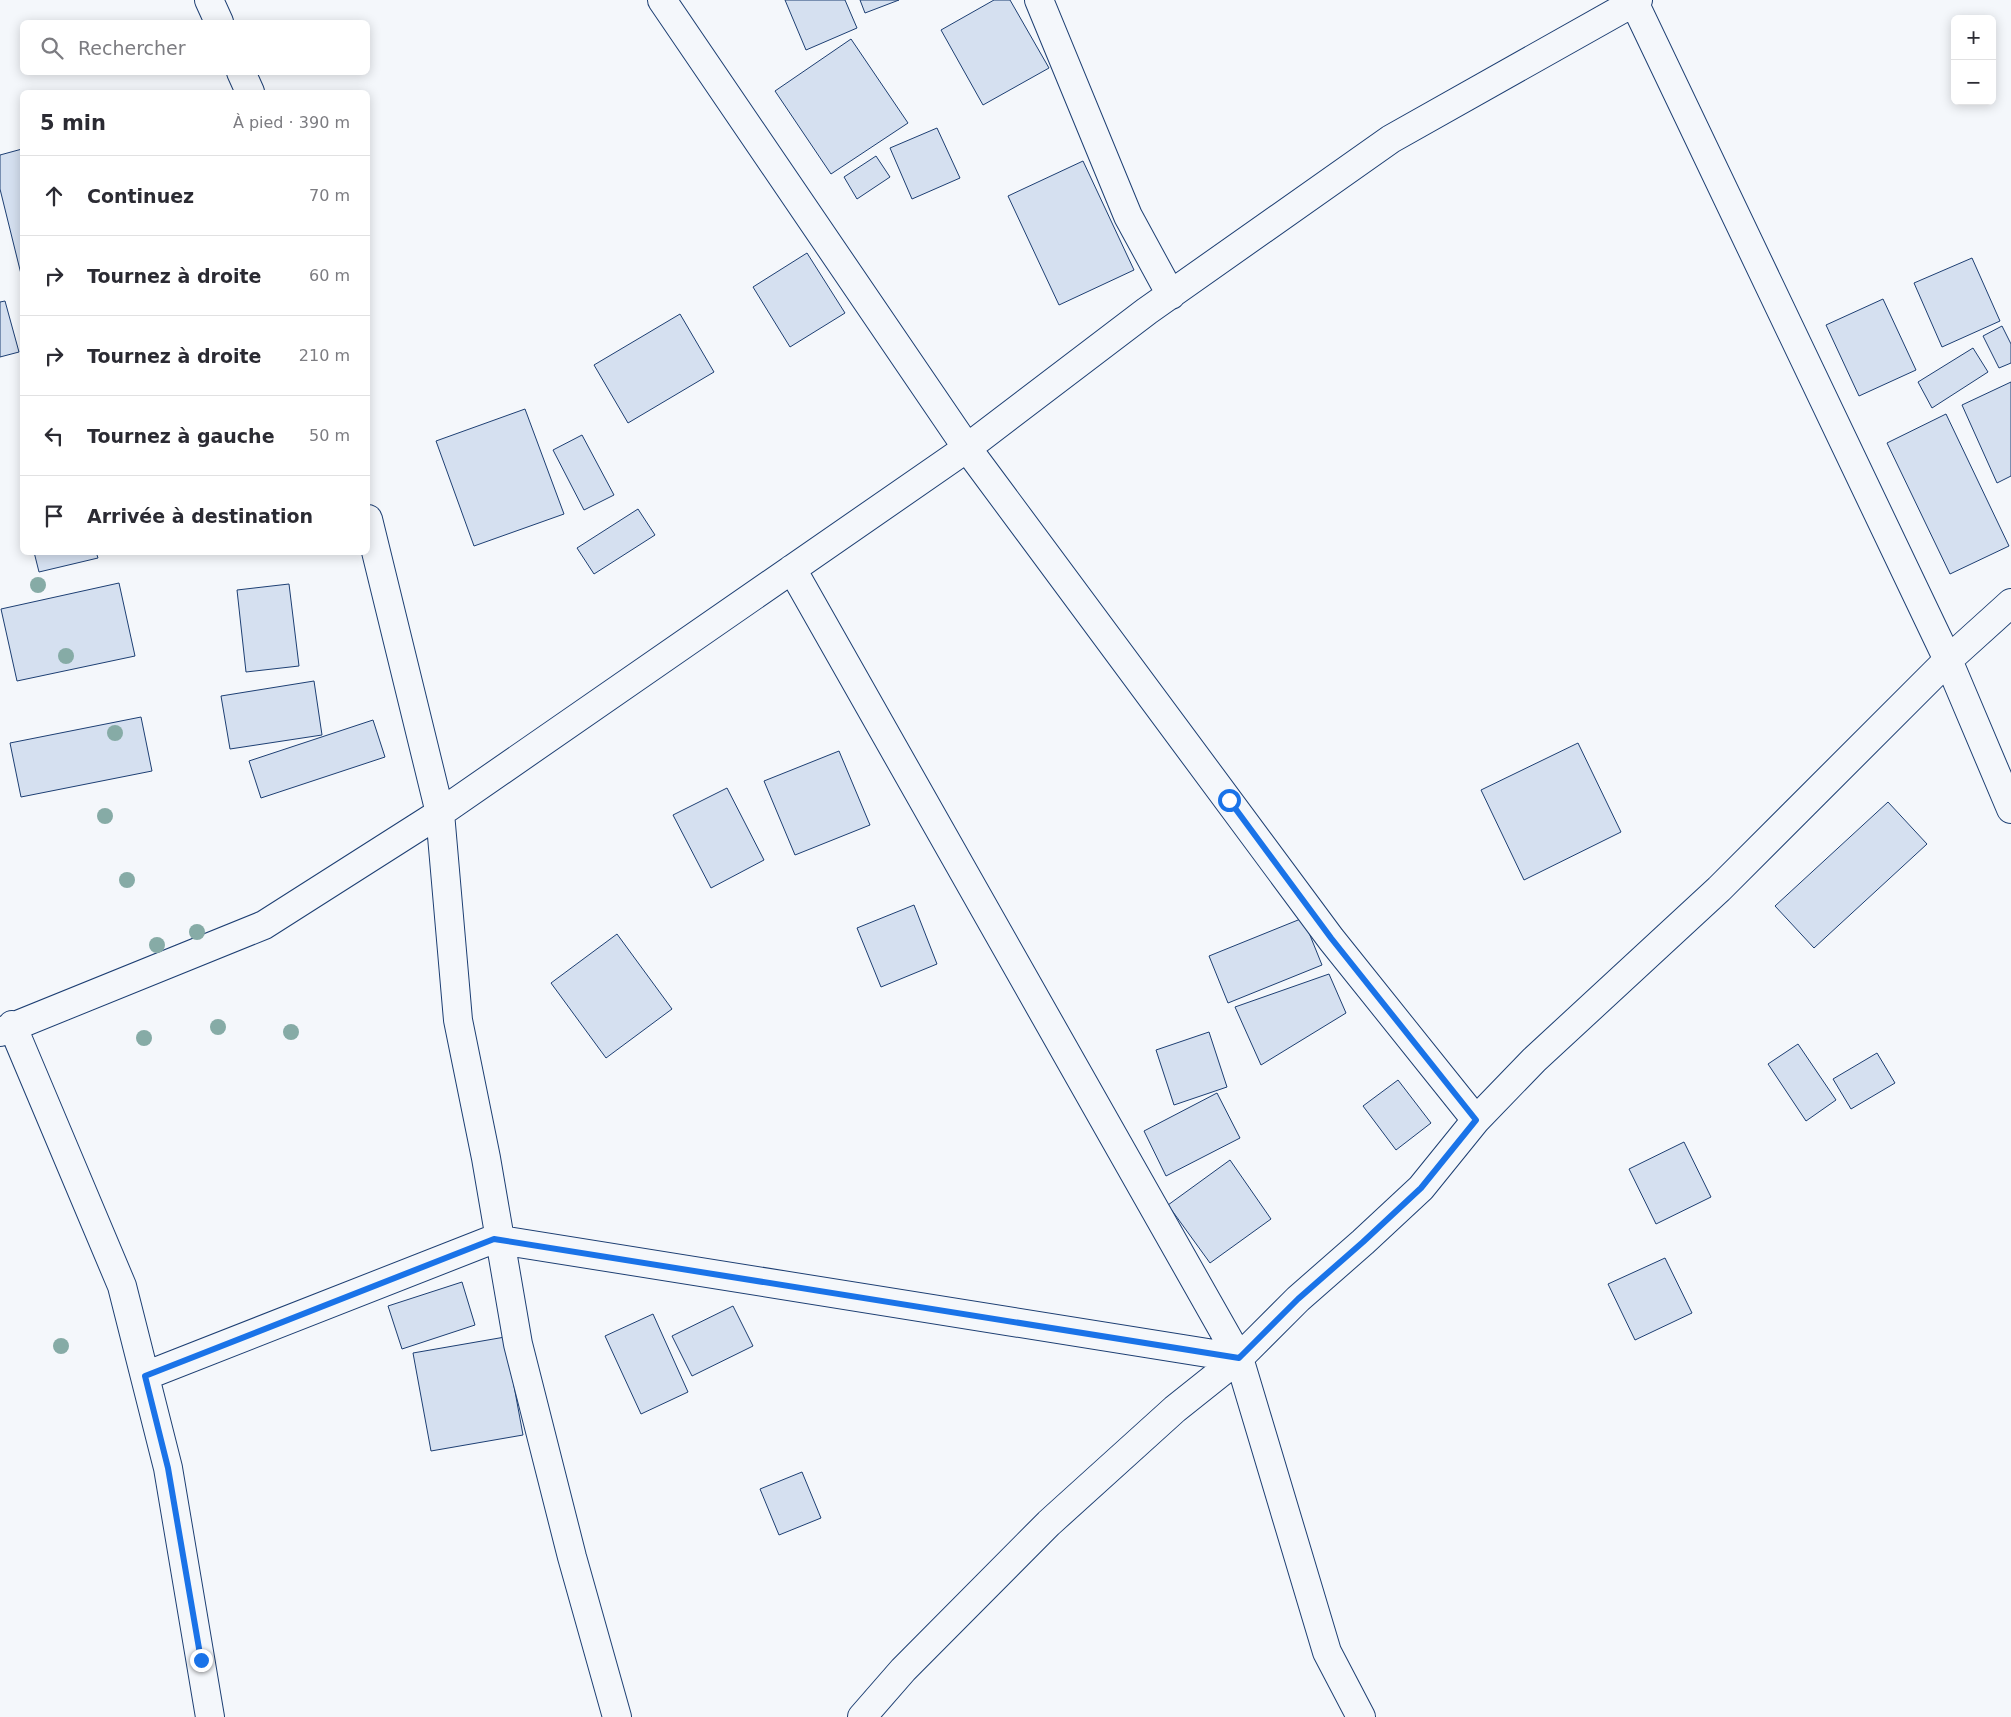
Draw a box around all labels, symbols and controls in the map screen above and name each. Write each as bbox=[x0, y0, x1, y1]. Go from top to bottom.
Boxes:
map controls bbox=[1951, 15, 1996, 105]
button: + bbox=[1951, 15, 1996, 60]
search box bbox=[20, 20, 370, 75]
icon: search bbox=[38, 34, 66, 62]
text: Rechercher bbox=[78, 37, 186, 59]
button: − bbox=[1951, 60, 1996, 105]
text: 5 min bbox=[40, 111, 106, 135]
text: À pied · 390 m bbox=[233, 113, 350, 132]
icon: ahead bbox=[40, 182, 68, 210]
text: Continuez bbox=[87, 185, 194, 207]
text: 70 m bbox=[309, 186, 350, 205]
icon: right bbox=[40, 262, 68, 290]
text: Tournez à droite bbox=[87, 265, 261, 287]
text: 60 m bbox=[309, 266, 350, 285]
icon: right bbox=[40, 342, 68, 370]
text: Tournez à droite bbox=[87, 345, 261, 367]
text: 210 m bbox=[299, 346, 350, 365]
icon: left bbox=[40, 422, 68, 450]
text: Tournez à gauche bbox=[87, 425, 275, 447]
text: 50 m bbox=[309, 426, 350, 445]
icon: arrive bbox=[40, 502, 68, 530]
text: Arrivée à destination bbox=[87, 505, 313, 527]
route start bbox=[1218, 789, 1241, 812]
route end bbox=[190, 1649, 213, 1672]

